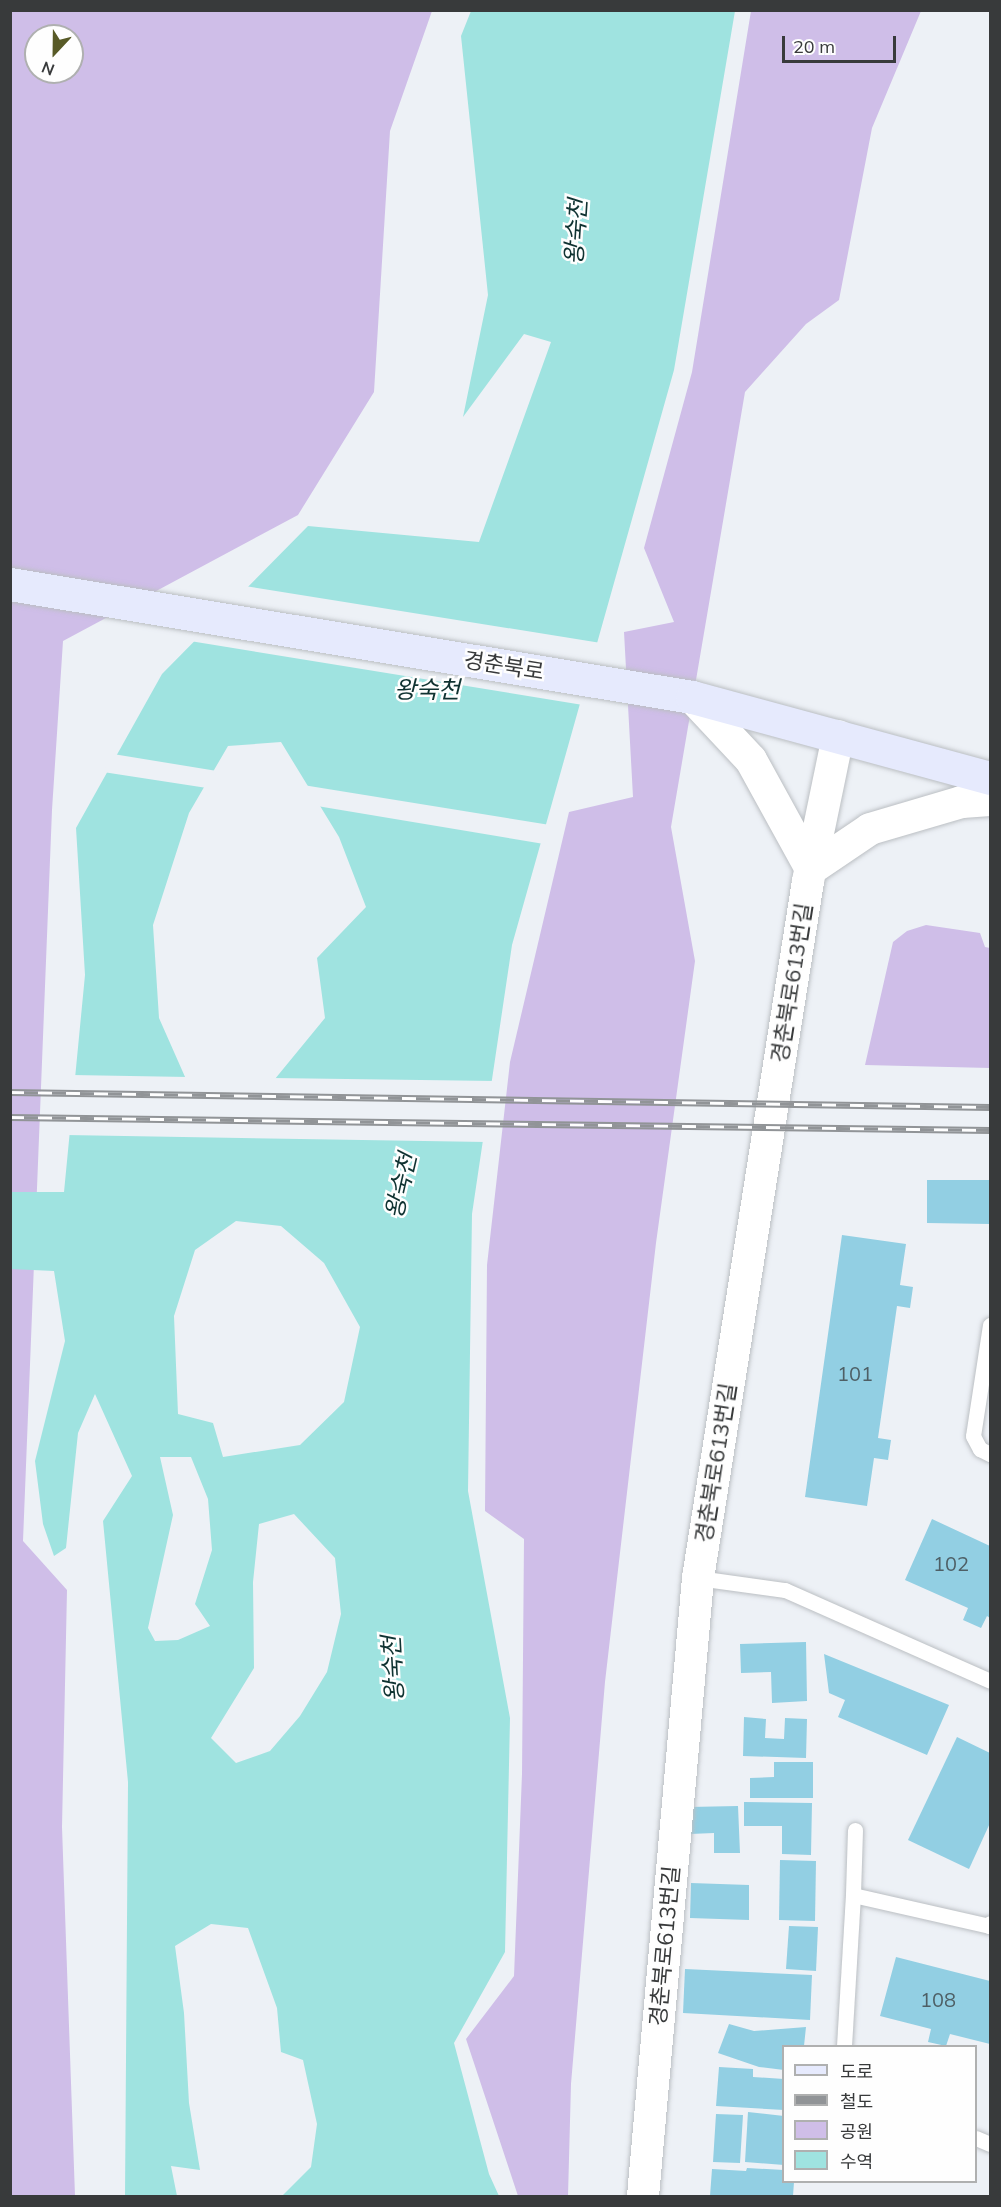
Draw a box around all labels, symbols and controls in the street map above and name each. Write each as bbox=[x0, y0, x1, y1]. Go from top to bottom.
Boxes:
north arrow bbox=[24, 24, 84, 84]
scale bar bbox=[785, 24, 899, 62]
text: 20 m bbox=[793, 35, 835, 58]
text: N bbox=[39, 57, 57, 80]
water label: 왕숙천 bbox=[559, 198, 593, 266]
street label: 경춘북로 bbox=[462, 647, 546, 685]
water label: 왕숙천 bbox=[394, 676, 460, 704]
street label: 경춘북로613번길 bbox=[766, 901, 818, 1065]
water label: 왕숙천 bbox=[380, 1150, 422, 1222]
house number: 101 bbox=[837, 1361, 873, 1385]
street label: 경춘북로613번길 bbox=[690, 1381, 742, 1545]
house number: 102 bbox=[933, 1551, 969, 1575]
water label: 왕숙천 bbox=[377, 1635, 409, 1703]
street label: 경춘북로613번길 bbox=[645, 1865, 685, 2027]
house number: 108 bbox=[920, 1987, 956, 2011]
legend bbox=[782, 2045, 977, 2183]
text: 도로 bbox=[840, 2060, 873, 2083]
text: 철도 bbox=[840, 2090, 873, 2113]
text: 공원 bbox=[840, 2120, 873, 2143]
text: 수역 bbox=[840, 2150, 873, 2173]

